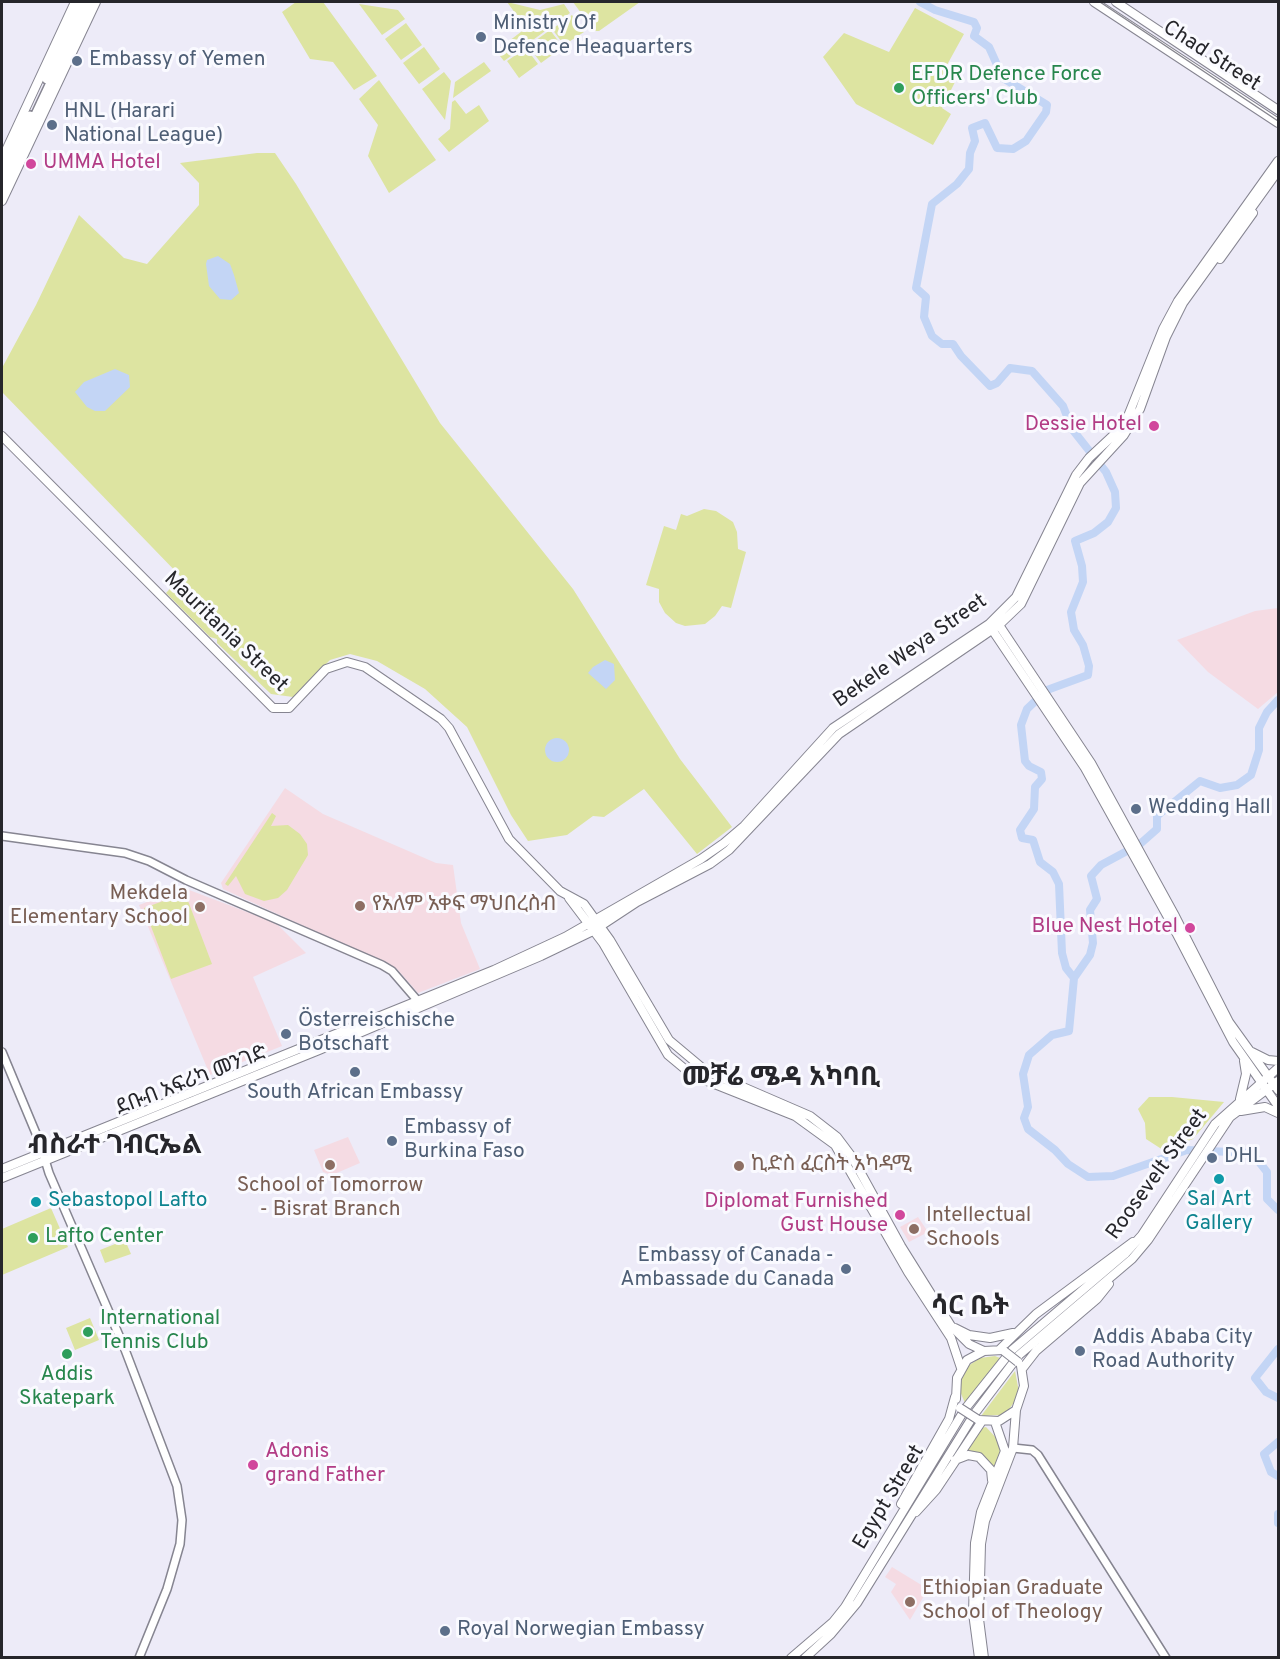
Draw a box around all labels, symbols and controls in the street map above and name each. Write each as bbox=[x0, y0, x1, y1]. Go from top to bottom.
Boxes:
place label: Ministry Of Defence Heaquarters bbox=[493, 12, 693, 62]
street label: Chad Street bbox=[1157, 16, 1265, 98]
marker: Ministry Of Defence Heaquarters bbox=[474, 30, 488, 44]
place label: Embassy of Yemen bbox=[89, 48, 266, 74]
marker: Embassy of Yemen bbox=[70, 54, 84, 68]
place label: EFDR Defence Force Officers' Club bbox=[911, 63, 1102, 113]
marker: EFDR Defence Force Officers' Club bbox=[892, 81, 906, 95]
place label: HNL (Harari National League) bbox=[64, 100, 223, 150]
marker: HNL (Harari National League) bbox=[45, 118, 59, 132]
place label: UMMA Hotel bbox=[43, 151, 161, 177]
marker: UMMA Hotel bbox=[24, 157, 38, 171]
place label: Dessie Hotel bbox=[1025, 413, 1142, 439]
marker: Dessie Hotel bbox=[1147, 419, 1161, 433]
street label: Mauritania Street bbox=[158, 567, 292, 699]
street label: Bekele Weya Street bbox=[829, 590, 993, 714]
place label: Wedding Hall bbox=[1148, 796, 1271, 822]
marker: Wedding Hall bbox=[1129, 802, 1143, 816]
place label: Mekdela Elementary School bbox=[10, 882, 188, 932]
place label: የአለም አቀፍ ማህበረስብ bbox=[372, 893, 556, 919]
marker: የአለም አቀፍ ማህበረስብ bbox=[353, 899, 367, 913]
marker: Mekdela Elementary School bbox=[193, 900, 207, 914]
place label: Blue Nest Hotel bbox=[1031, 915, 1178, 941]
marker: Blue Nest Hotel bbox=[1183, 921, 1197, 935]
place label: Österreischische Botschaft bbox=[298, 1009, 455, 1059]
marker: Österreischische Botschaft bbox=[279, 1027, 293, 1041]
street label: ደቡብ አፍሪካ መንገድ bbox=[113, 1042, 271, 1122]
district label: መቻሬ ሜዳ አካባቢ bbox=[682, 1064, 880, 1096]
marker: South African Embassy bbox=[348, 1065, 362, 1079]
place label: South African Embassy bbox=[247, 1081, 463, 1107]
street label: Roosevelt Street bbox=[1102, 1105, 1214, 1245]
place label: Embassy of Burkina Faso bbox=[404, 1116, 525, 1166]
district label: ብስራተ ገብርኤል bbox=[28, 1132, 202, 1164]
marker: Embassy of Burkina Faso bbox=[385, 1134, 399, 1148]
place label: DHL bbox=[1224, 1145, 1265, 1171]
marker: DHL bbox=[1205, 1151, 1219, 1165]
place label: ኪድስ ፈርስት አካዳሚ bbox=[751, 1153, 912, 1179]
marker: School of Tomorrow - Bisrat Branch bbox=[323, 1158, 337, 1172]
marker: ኪድስ ፈርስት አካዳሚ bbox=[732, 1159, 746, 1173]
marker: Sal Art Gallery bbox=[1212, 1172, 1226, 1186]
place label: School of Tomorrow - Bisrat Branch bbox=[237, 1174, 423, 1224]
place label: Sal Art Gallery bbox=[1185, 1188, 1253, 1238]
place label: Sebastopol Lafto bbox=[48, 1189, 207, 1215]
place label: Diplomat Furnished Gust House bbox=[704, 1190, 888, 1240]
marker: Sebastopol Lafto bbox=[29, 1195, 43, 1209]
place label: Intellectual Schools bbox=[926, 1204, 1031, 1254]
marker: Diplomat Furnished Gust House bbox=[893, 1208, 907, 1222]
marker: Intellectual Schools bbox=[907, 1222, 921, 1236]
place label: Lafto Center bbox=[45, 1225, 163, 1251]
marker: Lafto Center bbox=[26, 1231, 40, 1245]
place label: Embassy of Canada - Ambassade du Canada bbox=[620, 1244, 834, 1294]
marker: Embassy of Canada - Ambassade du Canada bbox=[839, 1262, 853, 1276]
district label: ሳር ቤት bbox=[931, 1293, 1009, 1325]
place label: International Tennis Club bbox=[100, 1307, 220, 1357]
marker: International Tennis Club bbox=[81, 1325, 95, 1339]
place label: Addis Ababa City Road Authority bbox=[1092, 1326, 1253, 1376]
marker: Addis Ababa City Road Authority bbox=[1073, 1344, 1087, 1358]
marker: Addis Skatepark bbox=[60, 1347, 74, 1361]
place label: Addis Skatepark bbox=[19, 1363, 115, 1413]
place label: Adonis grand Father bbox=[265, 1440, 385, 1490]
street label: Egypt Street bbox=[849, 1441, 931, 1555]
marker: Adonis grand Father bbox=[246, 1458, 260, 1472]
place label: Ethiopian Graduate School of Theology bbox=[922, 1577, 1103, 1627]
marker: Ethiopian Graduate School of Theology bbox=[903, 1595, 917, 1609]
place label: Royal Norwegian Embassy bbox=[457, 1618, 705, 1644]
marker: Royal Norwegian Embassy bbox=[438, 1624, 452, 1638]

